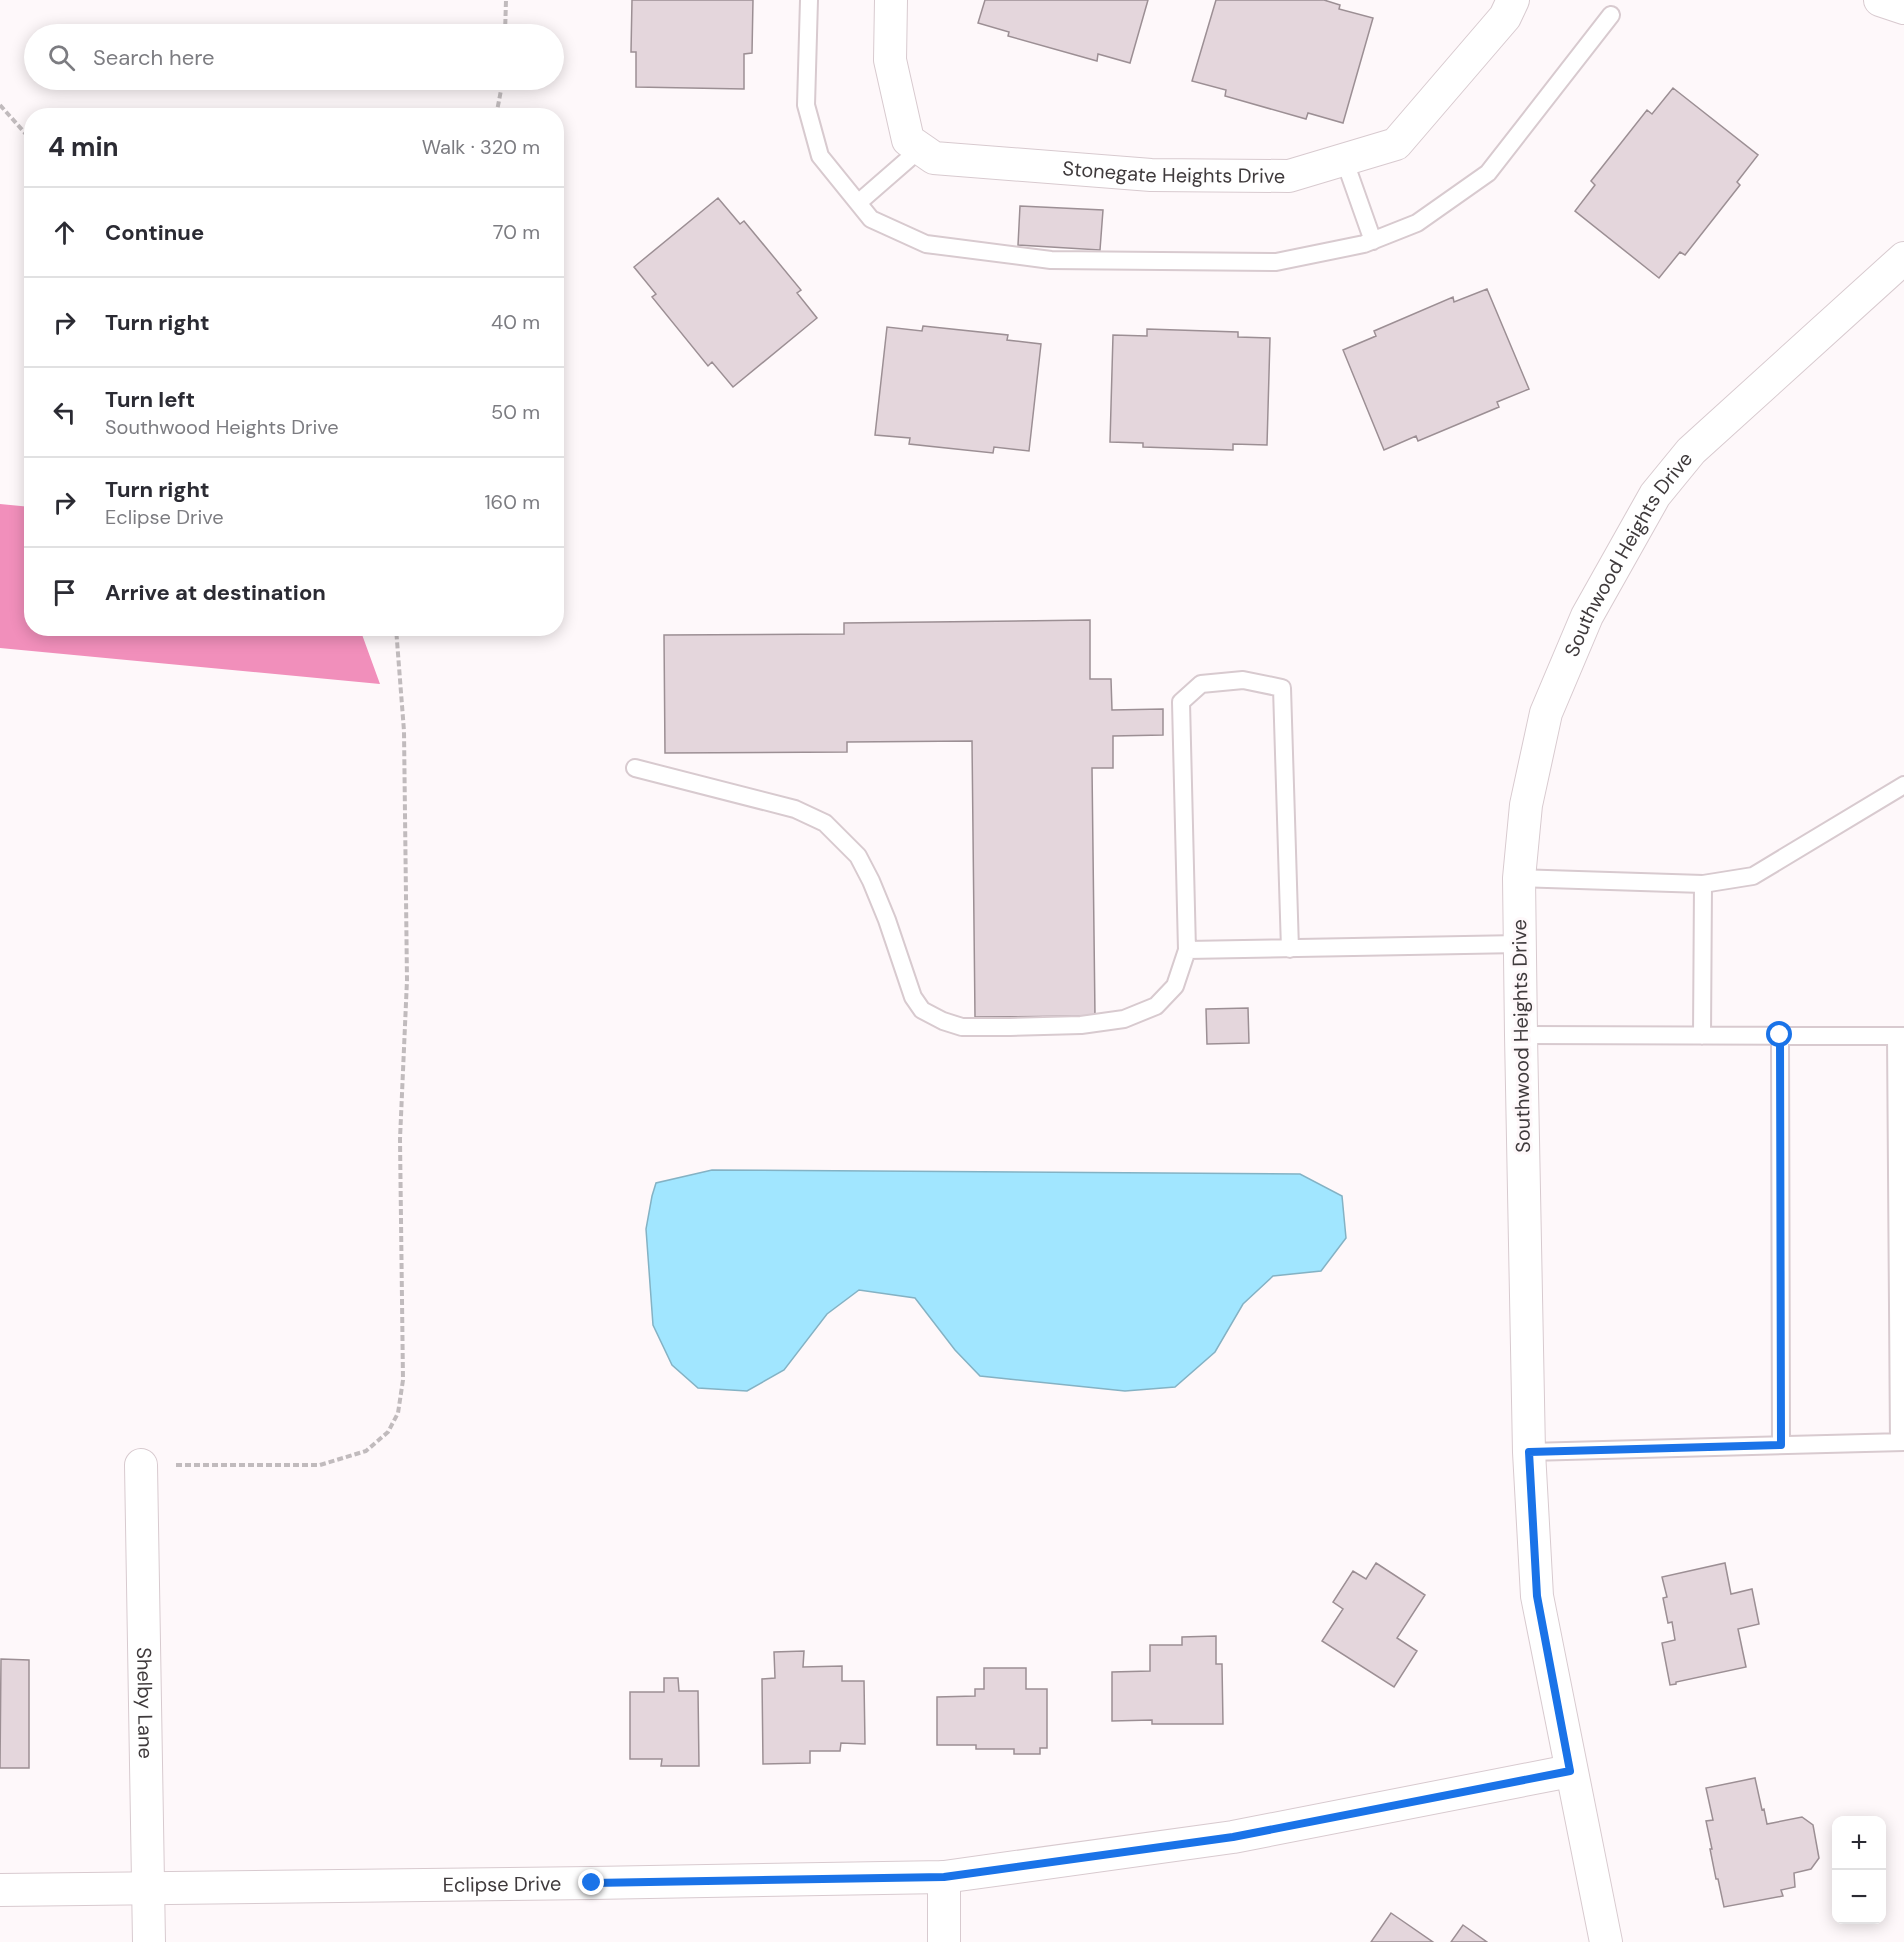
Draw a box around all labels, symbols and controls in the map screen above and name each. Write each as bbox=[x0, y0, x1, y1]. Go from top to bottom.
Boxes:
search box bbox=[24, 24, 564, 90]
icon: search bbox=[45, 41, 78, 74]
text: Search here bbox=[93, 43, 214, 72]
text: 4 min bbox=[48, 130, 119, 164]
text: Walk · 320 m bbox=[422, 134, 540, 160]
street label: Stonegate Heights Drive bbox=[1061, 155, 1285, 189]
icon: ahead bbox=[48, 216, 81, 249]
text: Continue bbox=[105, 218, 204, 247]
text: 70 m bbox=[493, 219, 540, 245]
icon: right bbox=[48, 306, 81, 339]
text: Turn right bbox=[105, 308, 210, 337]
text: 40 m bbox=[491, 309, 540, 335]
text: Turn left bbox=[105, 385, 195, 414]
icon: left bbox=[48, 396, 81, 429]
text: 50 m bbox=[491, 399, 540, 425]
text: Southwood Heights Drive bbox=[105, 414, 339, 440]
street label: Southwood Heights Drive bbox=[1558, 446, 1698, 661]
text: Turn right bbox=[105, 475, 210, 504]
icon: right bbox=[48, 486, 81, 519]
text: 160 m bbox=[484, 489, 540, 515]
text: Eclipse Drive bbox=[105, 504, 224, 530]
icon: arrive bbox=[48, 576, 81, 609]
text: Arrive at destination bbox=[105, 578, 326, 607]
street label: Southwood Heights Drive bbox=[1506, 919, 1536, 1153]
route start bbox=[1766, 1021, 1792, 1047]
street label: Shelby Lane bbox=[131, 1647, 159, 1759]
map controls bbox=[1832, 1816, 1886, 1924]
button: + bbox=[1832, 1816, 1886, 1870]
route end bbox=[578, 1869, 604, 1895]
street label: Eclipse Drive bbox=[442, 1870, 561, 1898]
button: − bbox=[1832, 1870, 1886, 1924]

